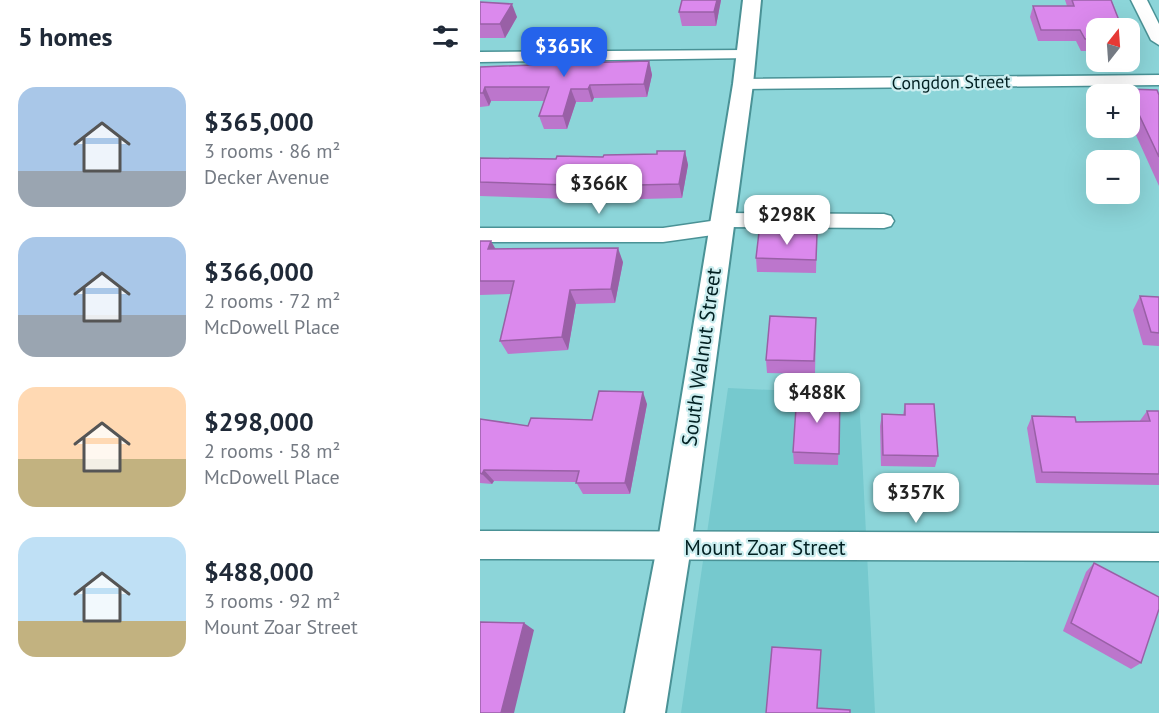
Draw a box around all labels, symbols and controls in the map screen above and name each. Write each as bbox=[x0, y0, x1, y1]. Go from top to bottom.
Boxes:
north arrow bbox=[1086, 18, 1140, 72]
map controls bbox=[1086, 18, 1140, 204]
text: 5 homes bbox=[18, 20, 113, 53]
icon: filters bbox=[429, 20, 462, 53]
pin: $365K bbox=[522, 27, 606, 78]
text: $365K bbox=[535, 33, 593, 59]
street label: Congdon Street bbox=[891, 69, 1011, 95]
button: + bbox=[1086, 84, 1140, 138]
text: $365,000 bbox=[204, 105, 314, 138]
icon: home bbox=[66, 111, 138, 183]
text: 3 rooms · 86 m² bbox=[204, 138, 340, 164]
button: − bbox=[1086, 150, 1140, 204]
text: Decker Avenue bbox=[204, 164, 330, 190]
pin: $366K bbox=[557, 164, 641, 215]
text: $366K bbox=[570, 170, 628, 196]
pin: $298K bbox=[745, 195, 829, 246]
text: $298K bbox=[758, 201, 816, 227]
text: $366,000 bbox=[204, 255, 314, 288]
icon: home bbox=[66, 261, 138, 333]
street label: South Walnut Street bbox=[675, 266, 727, 448]
text: 2 rooms · 72 m² bbox=[204, 288, 340, 314]
text: McDowell Place bbox=[204, 314, 340, 340]
pin: $488K bbox=[775, 373, 859, 424]
text: $488K bbox=[788, 379, 846, 405]
text: $298,000 bbox=[204, 405, 314, 438]
icon: home bbox=[66, 411, 138, 483]
text: 2 rooms · 58 m² bbox=[204, 438, 340, 464]
text: McDowell Place bbox=[204, 464, 340, 490]
pin: $357K bbox=[874, 473, 958, 524]
text: $357K bbox=[887, 479, 945, 505]
street label: Mount Zoar Street bbox=[684, 534, 846, 561]
text: $488,000 bbox=[204, 555, 314, 588]
icon: home bbox=[66, 561, 138, 633]
text: 3 rooms · 92 m² bbox=[204, 588, 340, 614]
text: Mount Zoar Street bbox=[204, 614, 358, 640]

